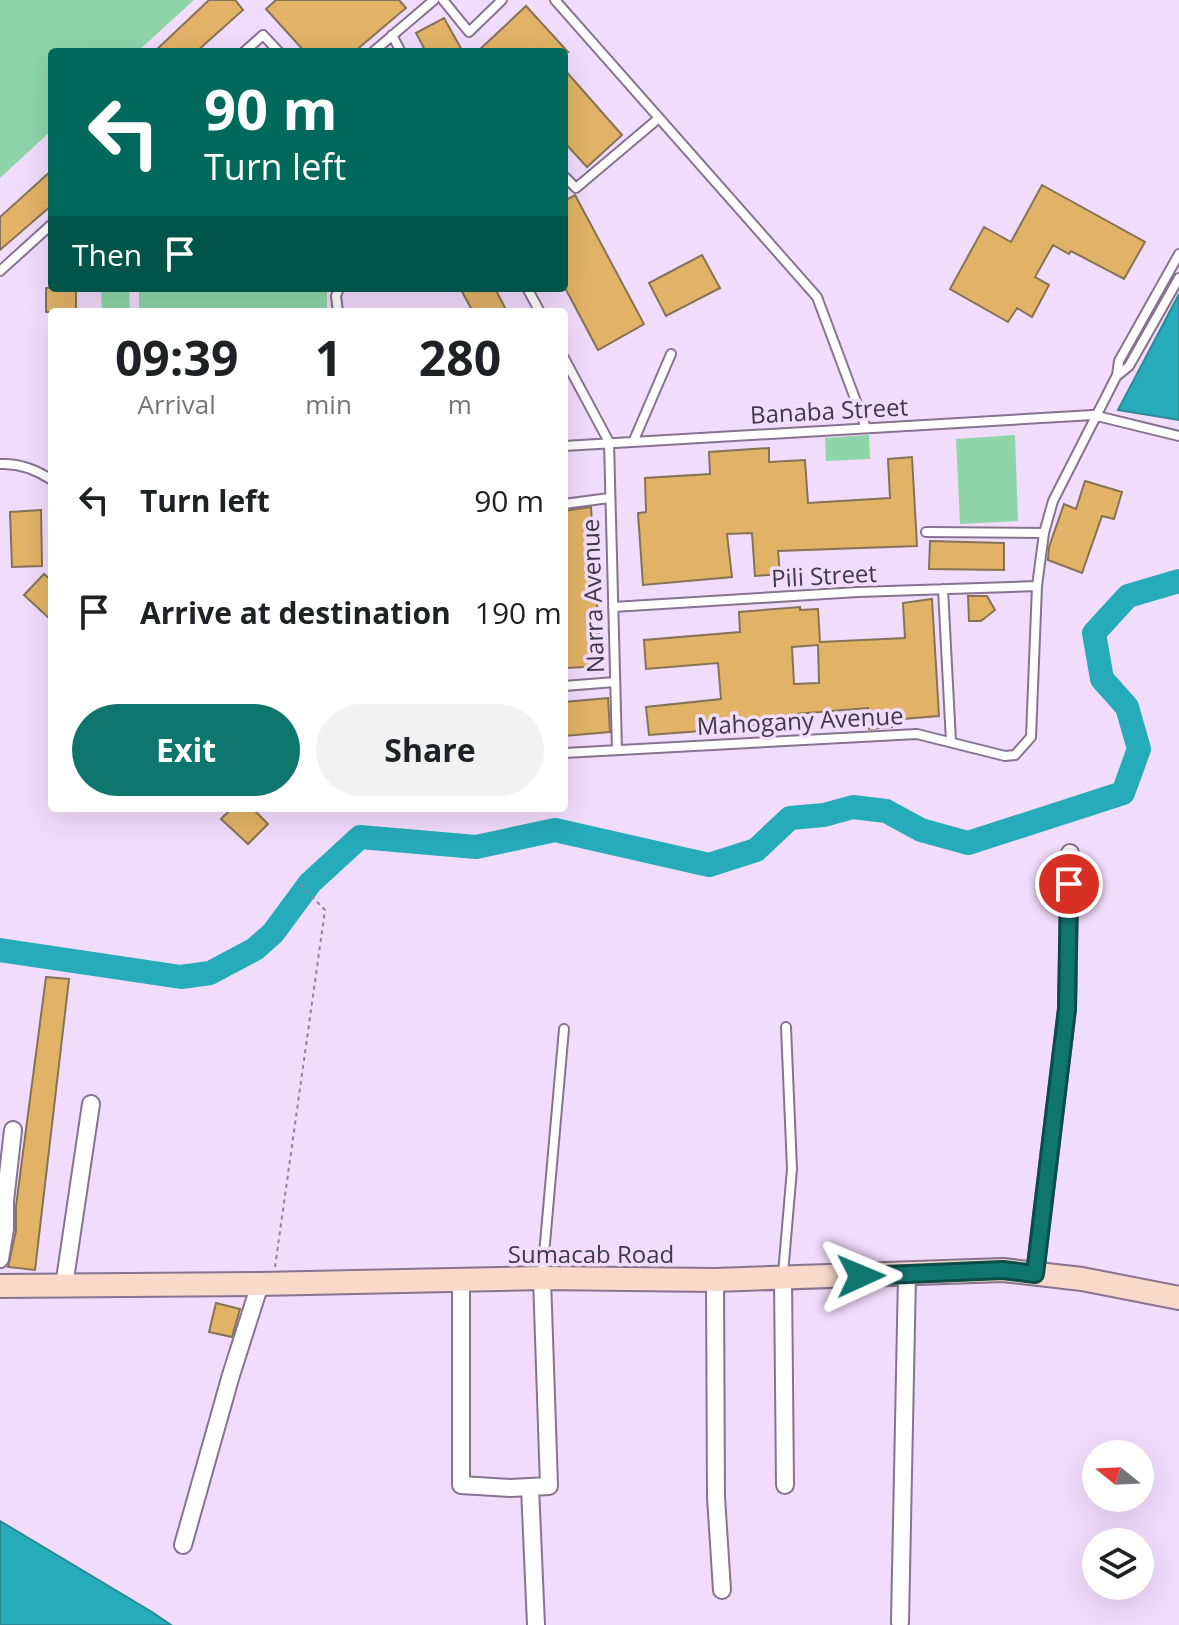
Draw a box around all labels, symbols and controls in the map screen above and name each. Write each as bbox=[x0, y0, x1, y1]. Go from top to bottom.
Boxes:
text: 90 m bbox=[204, 70, 338, 146]
icon: left bbox=[72, 80, 176, 184]
text: Turn left bbox=[204, 142, 346, 191]
icon: arrive bbox=[158, 232, 202, 276]
text: Then bbox=[72, 234, 142, 275]
text: 09:39 bbox=[115, 325, 238, 390]
text: 1 bbox=[315, 325, 342, 390]
text: 280 bbox=[419, 325, 501, 390]
text: Arrival bbox=[137, 386, 216, 422]
text: min bbox=[305, 386, 352, 422]
text: m bbox=[448, 386, 472, 422]
street label: Banaba Street bbox=[749, 389, 909, 431]
icon: left bbox=[72, 478, 116, 522]
text: Turn left bbox=[140, 480, 270, 521]
text: 90 m bbox=[474, 480, 544, 521]
street label: Narra Avenue bbox=[573, 518, 611, 674]
street label: Pili Street bbox=[770, 556, 878, 594]
icon: arrive bbox=[72, 590, 116, 634]
text: Arrive at destination bbox=[140, 592, 451, 633]
text: 190 m bbox=[475, 592, 562, 633]
street label: Mahogany Avenue bbox=[696, 698, 904, 742]
button: Exit bbox=[72, 704, 300, 796]
button: Share bbox=[316, 704, 544, 796]
pin bbox=[1035, 850, 1103, 918]
icon: arrive bbox=[1047, 862, 1091, 906]
position arrow bbox=[819, 1234, 903, 1318]
street label: Sumacab Road bbox=[508, 1237, 674, 1270]
north arrow bbox=[1082, 1440, 1154, 1512]
map controls bbox=[1082, 1440, 1154, 1600]
button: layers bbox=[1082, 1528, 1154, 1600]

